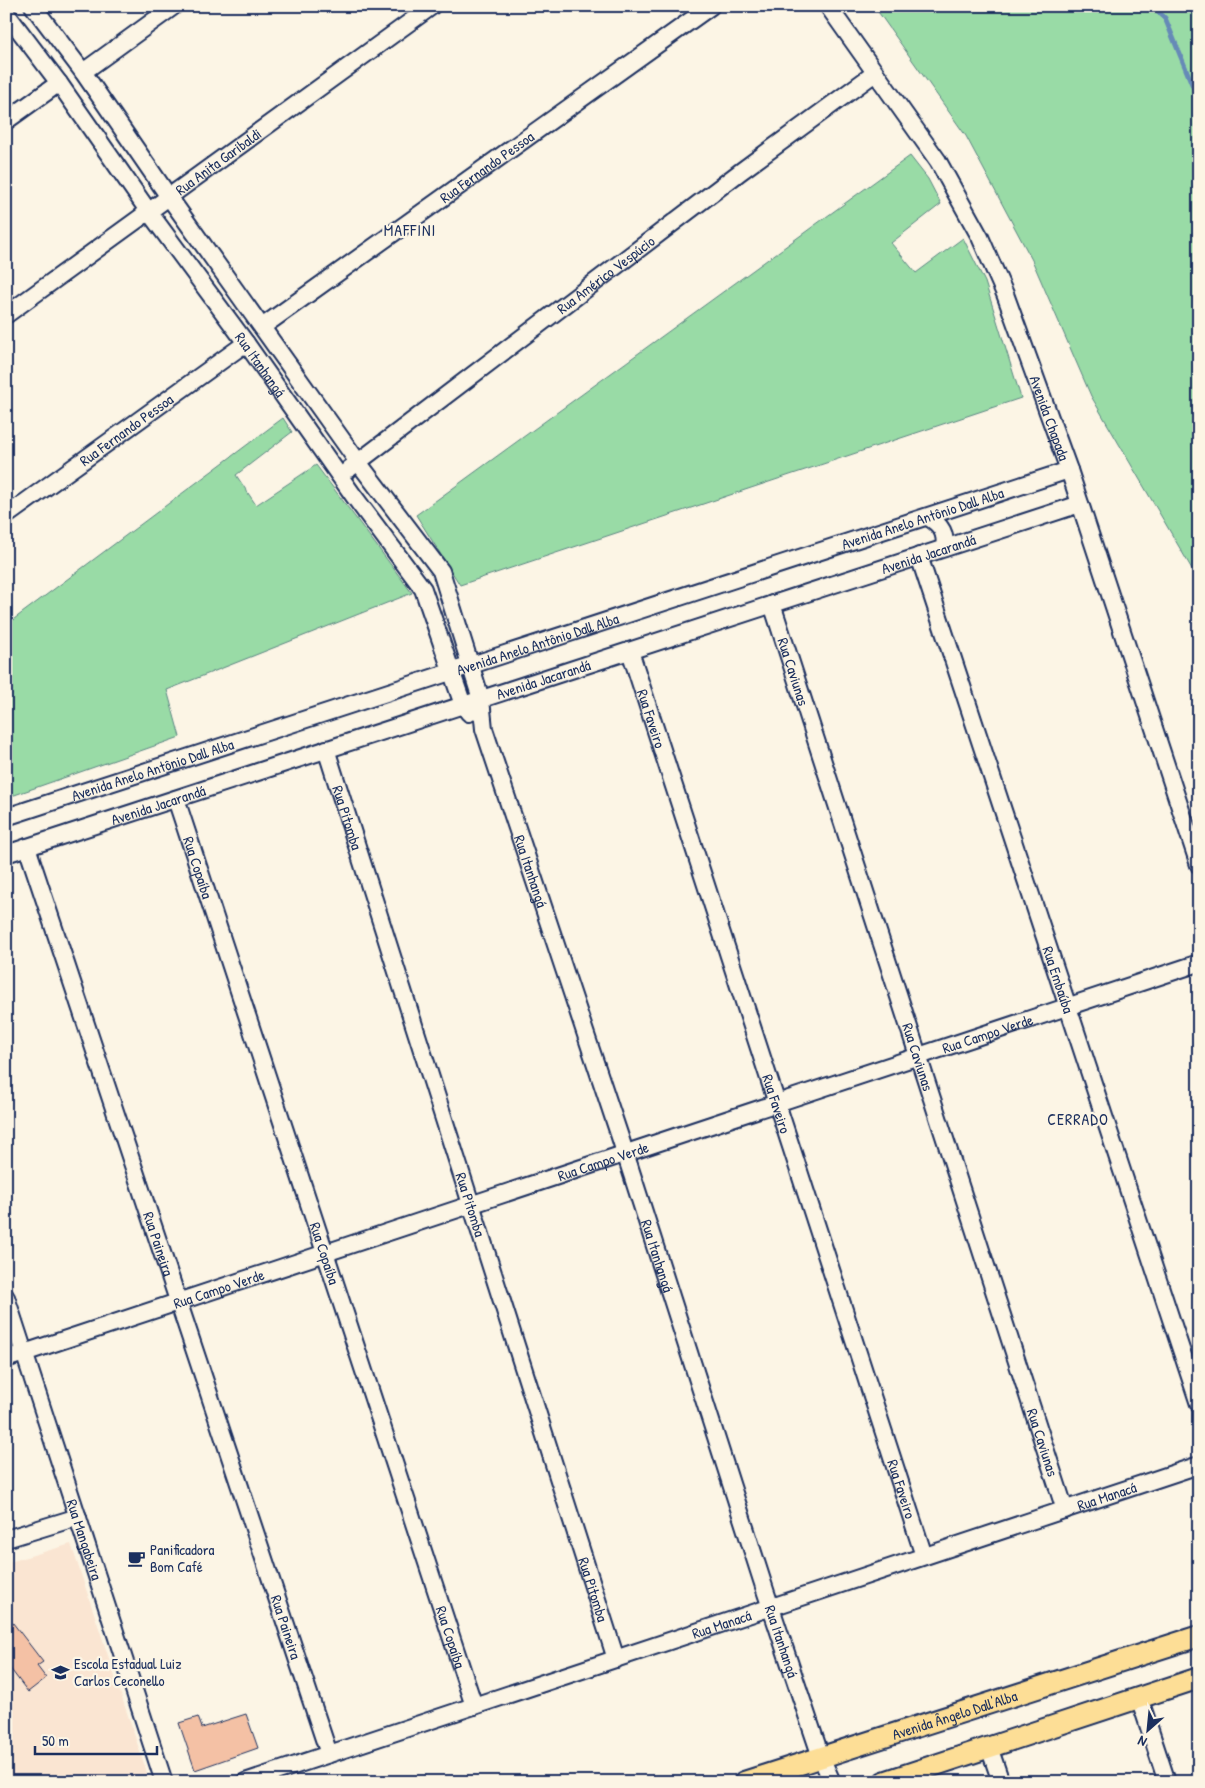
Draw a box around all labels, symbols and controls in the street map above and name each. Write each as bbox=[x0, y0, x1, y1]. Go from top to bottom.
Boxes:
street label: Rua Anita Garibaldi bbox=[171, 123, 265, 200]
street label: Rua Fernando Pessoa bbox=[435, 126, 538, 207]
district label: MAFFINI bbox=[384, 219, 436, 241]
street label: Rua Américo Vespúcio bbox=[552, 230, 659, 318]
street label: Rua Itanhangá bbox=[231, 327, 291, 401]
street label: Avenida Chapada bbox=[1025, 372, 1075, 464]
street label: Rua Fernando Pessoa bbox=[75, 388, 177, 470]
street label: Avenida Anelo Antônio Dall Alba bbox=[839, 482, 1006, 554]
street label: Avenida Jacarandá bbox=[878, 528, 978, 579]
street label: Avenida Anelo Antônio Dall Alba bbox=[454, 607, 621, 680]
street label: Rua Caviunas bbox=[773, 635, 815, 708]
street label: Avenida Jacarandá bbox=[493, 654, 593, 704]
street label: Rua Faveiro bbox=[633, 686, 671, 751]
street label: Avenida Anelo Antônio Dall Alba bbox=[69, 733, 236, 806]
street label: Avenida Jacarandá bbox=[108, 779, 208, 830]
street label: Rua Pitomba bbox=[328, 783, 368, 852]
street label: Rua Itanhangá bbox=[510, 832, 553, 910]
street label: Rua Copaíba bbox=[178, 834, 219, 901]
street label: Rua Embaúba bbox=[1038, 943, 1080, 1016]
street label: Rua Campo Verde bbox=[939, 1008, 1036, 1058]
street label: Rua Caviunas bbox=[898, 1020, 939, 1094]
street label: Rua Faveiro bbox=[758, 1072, 796, 1136]
district label: CERRADO bbox=[1047, 1108, 1109, 1130]
street label: Rua Campo Verde bbox=[555, 1136, 651, 1186]
street label: Rua Pitomba bbox=[451, 1170, 491, 1239]
street label: Rua Paineira bbox=[139, 1209, 180, 1279]
street label: Rua Itanhangá bbox=[637, 1217, 679, 1295]
street label: Rua Copaíba bbox=[305, 1219, 345, 1287]
street label: Rua Campo Verde bbox=[170, 1264, 267, 1313]
street label: Rua Caviunas bbox=[1022, 1406, 1064, 1479]
street label: Rua Faveiro bbox=[883, 1457, 922, 1521]
street label: Rua Manacá bbox=[1074, 1476, 1139, 1515]
street label: Rua Mangabeira bbox=[62, 1496, 108, 1583]
place label: Panificadora Bom Café bbox=[150, 1539, 215, 1577]
cafe icon: Panificadora Bom Café bbox=[126, 1548, 146, 1568]
street label: Rua Pitomba bbox=[574, 1555, 614, 1624]
street label: Rua Paineira bbox=[266, 1592, 307, 1662]
street label: Rua Itanhangá bbox=[760, 1602, 804, 1680]
street label: Rua Copaíba bbox=[431, 1603, 471, 1671]
street label: Rua Manacá bbox=[689, 1604, 754, 1643]
place label: Escola Estadual Luiz Carlos Ceconello bbox=[74, 1653, 182, 1691]
school or university icon: Escola Estadual Luiz Carlos Ceconello bbox=[50, 1662, 70, 1682]
street label: Avenida Ângelo Dall'Alba bbox=[889, 1685, 1020, 1744]
north arrow bbox=[1122, 1706, 1172, 1756]
scale bar bbox=[35, 1723, 158, 1755]
text: 50 m bbox=[42, 1730, 69, 1751]
text: N bbox=[1134, 1732, 1150, 1752]

